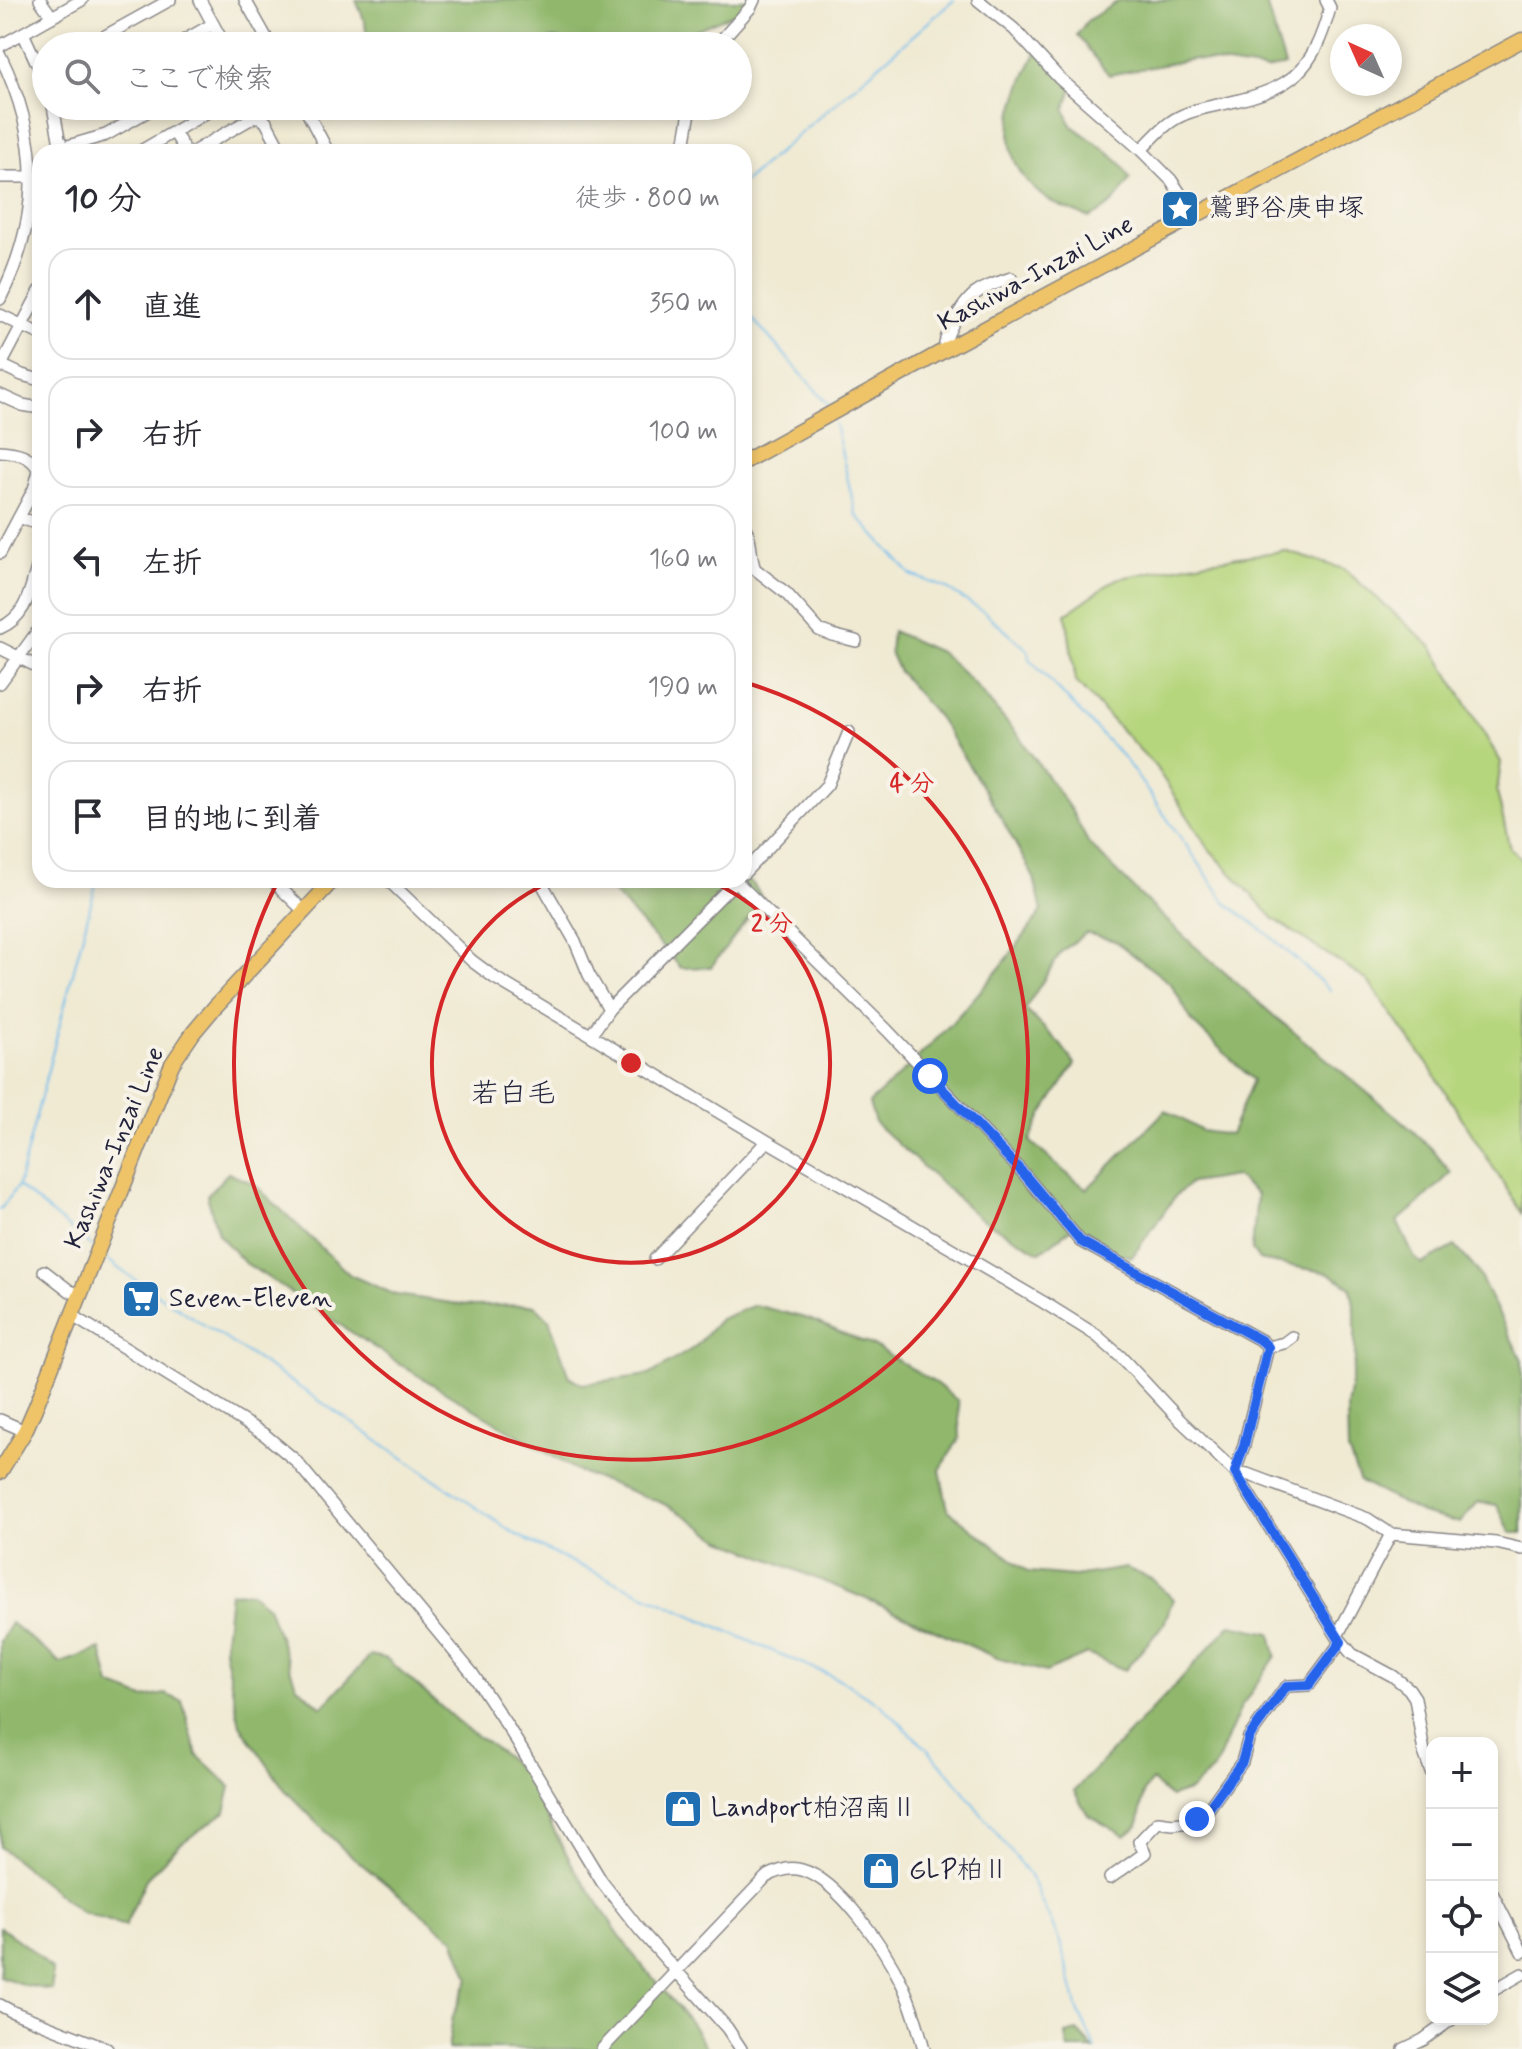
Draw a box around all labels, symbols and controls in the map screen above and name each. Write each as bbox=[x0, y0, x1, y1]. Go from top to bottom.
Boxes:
north arrow bbox=[1330, 24, 1402, 96]
search box bbox=[32, 32, 752, 120]
icon: search bbox=[60, 54, 104, 98]
text: ここで検索 bbox=[124, 60, 274, 99]
text: 10 分 bbox=[64, 177, 142, 222]
text: 徒歩 · 800 m bbox=[575, 182, 720, 216]
place icon: 鷲野谷庚申塚 bbox=[1159, 188, 1201, 230]
place label: 鷲野谷庚申塚 bbox=[1208, 192, 1364, 226]
street label: Kashiwa-Inzai Line bbox=[932, 208, 1140, 340]
icon: ahead bbox=[66, 282, 110, 326]
text: 350 m bbox=[649, 287, 718, 321]
text: 直進 bbox=[142, 288, 202, 327]
icon: right bbox=[66, 410, 110, 454]
text: 100 m bbox=[648, 415, 718, 449]
text: 右折 bbox=[142, 416, 202, 455]
icon: left bbox=[66, 538, 110, 582]
text: 160 m bbox=[649, 543, 718, 577]
text: 左折 bbox=[142, 544, 202, 583]
icon: right bbox=[66, 666, 110, 710]
text: 190 m bbox=[648, 671, 718, 705]
text: 右折 bbox=[142, 672, 202, 711]
text: 4 分 bbox=[890, 769, 934, 800]
icon: arrive bbox=[66, 794, 110, 838]
text: 目的地に到着 bbox=[142, 800, 322, 839]
text: 2 分 bbox=[751, 909, 793, 940]
street label: Kashiwa-Inzai Line bbox=[57, 1042, 173, 1254]
centre of rings bbox=[617, 1049, 645, 1077]
route start bbox=[912, 1058, 948, 1094]
district label: 若白毛 bbox=[471, 1076, 555, 1113]
supermarket icon: Seven-Eleven bbox=[120, 1278, 162, 1320]
place label: Seven-Eleven bbox=[169, 1282, 332, 1316]
map controls bbox=[1426, 1737, 1498, 2025]
button: + bbox=[1426, 1737, 1498, 1809]
shop icon: Landport柏沼南Ⅱ bbox=[662, 1788, 704, 1830]
place label: Landport柏沼南Ⅱ bbox=[711, 1792, 917, 1826]
route end bbox=[1179, 1801, 1215, 1837]
button: − bbox=[1426, 1809, 1498, 1881]
shop icon: GLP柏Ⅱ bbox=[860, 1850, 902, 1892]
place label: GLP柏Ⅱ bbox=[909, 1854, 1009, 1888]
button: locate bbox=[1426, 1881, 1498, 1953]
button: layers bbox=[1426, 1953, 1498, 2025]

